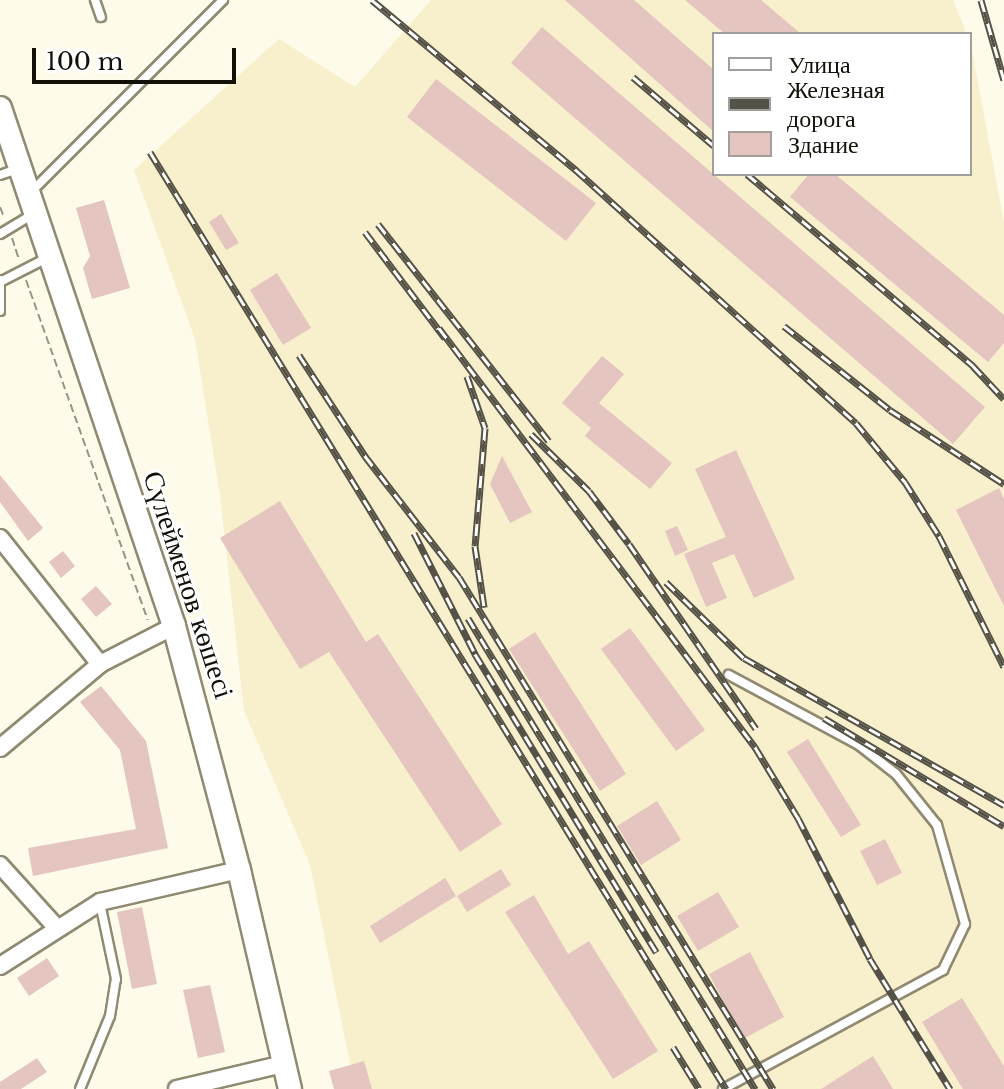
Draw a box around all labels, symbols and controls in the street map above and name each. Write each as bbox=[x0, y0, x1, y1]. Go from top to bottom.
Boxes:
scale bar bbox=[36, 32, 240, 82]
legend bbox=[712, 32, 972, 176]
text: 100 m bbox=[46, 47, 124, 76]
text: Улица bbox=[788, 50, 851, 79]
text: Железная дорога bbox=[787, 75, 885, 133]
text: Здание bbox=[788, 130, 859, 159]
street label: Сүлейменов көшесі bbox=[135, 467, 241, 703]

